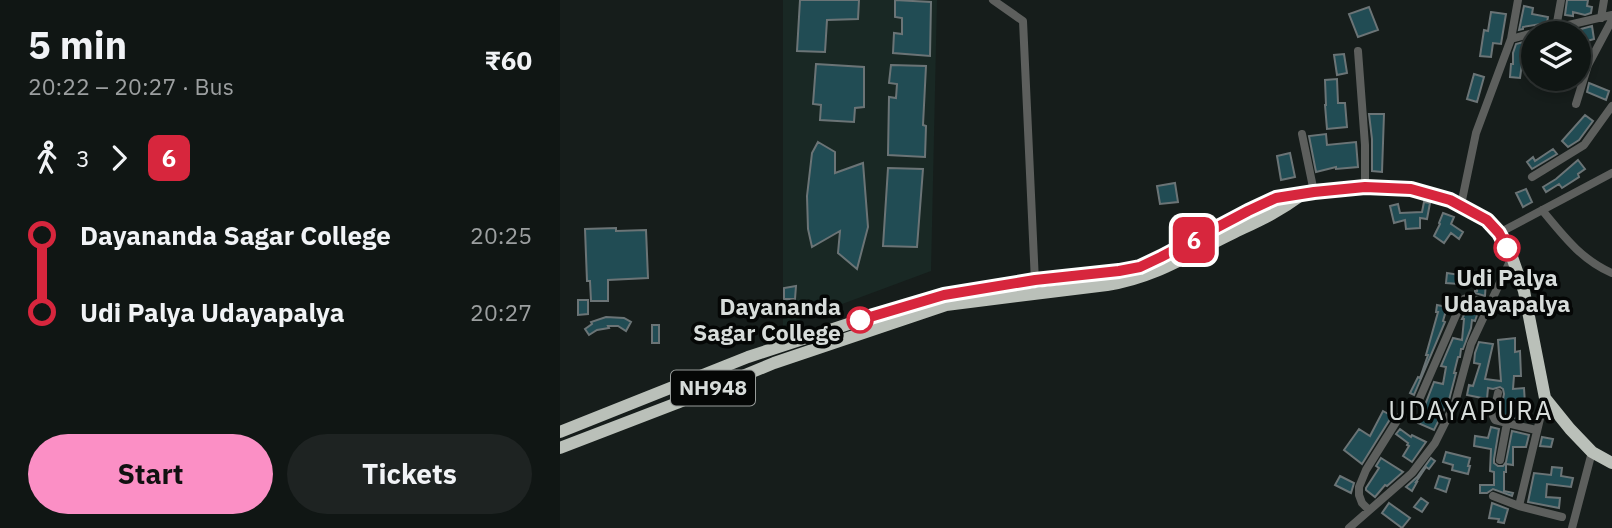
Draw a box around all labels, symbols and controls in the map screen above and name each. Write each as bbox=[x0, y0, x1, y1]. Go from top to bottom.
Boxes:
text: 5 min bbox=[28, 20, 127, 69]
map controls bbox=[1521, 21, 1591, 91]
button: layers bbox=[1521, 21, 1591, 91]
text: ₹60 bbox=[484, 43, 532, 77]
text: 20:22 – 20:27 · Bus bbox=[28, 71, 234, 101]
icon: walk bbox=[28, 139, 66, 177]
icon: forward bbox=[100, 139, 138, 177]
text: 6 bbox=[162, 142, 176, 174]
text: 3 bbox=[76, 143, 90, 173]
line badge: 6 bbox=[1171, 217, 1217, 263]
text: Dayananda Sagar College bbox=[80, 218, 391, 252]
text: 20:25 bbox=[470, 220, 532, 250]
text: 6 bbox=[1187, 224, 1201, 256]
marker: Udi Palya Udayapalya bbox=[1494, 235, 1520, 261]
place label: Udi Palya Udayapalya bbox=[1444, 262, 1570, 318]
place label: Dayananda Sagar College bbox=[693, 291, 841, 347]
text: Udi Palya Udayapalya bbox=[80, 295, 344, 329]
text: 20:27 bbox=[470, 297, 532, 327]
marker: Dayananda Sagar College bbox=[847, 307, 873, 333]
road number: NH948 bbox=[671, 370, 755, 406]
district label: UDAYAPURA bbox=[1388, 393, 1554, 427]
button: Start bbox=[28, 434, 273, 514]
button: Tickets bbox=[287, 434, 532, 514]

